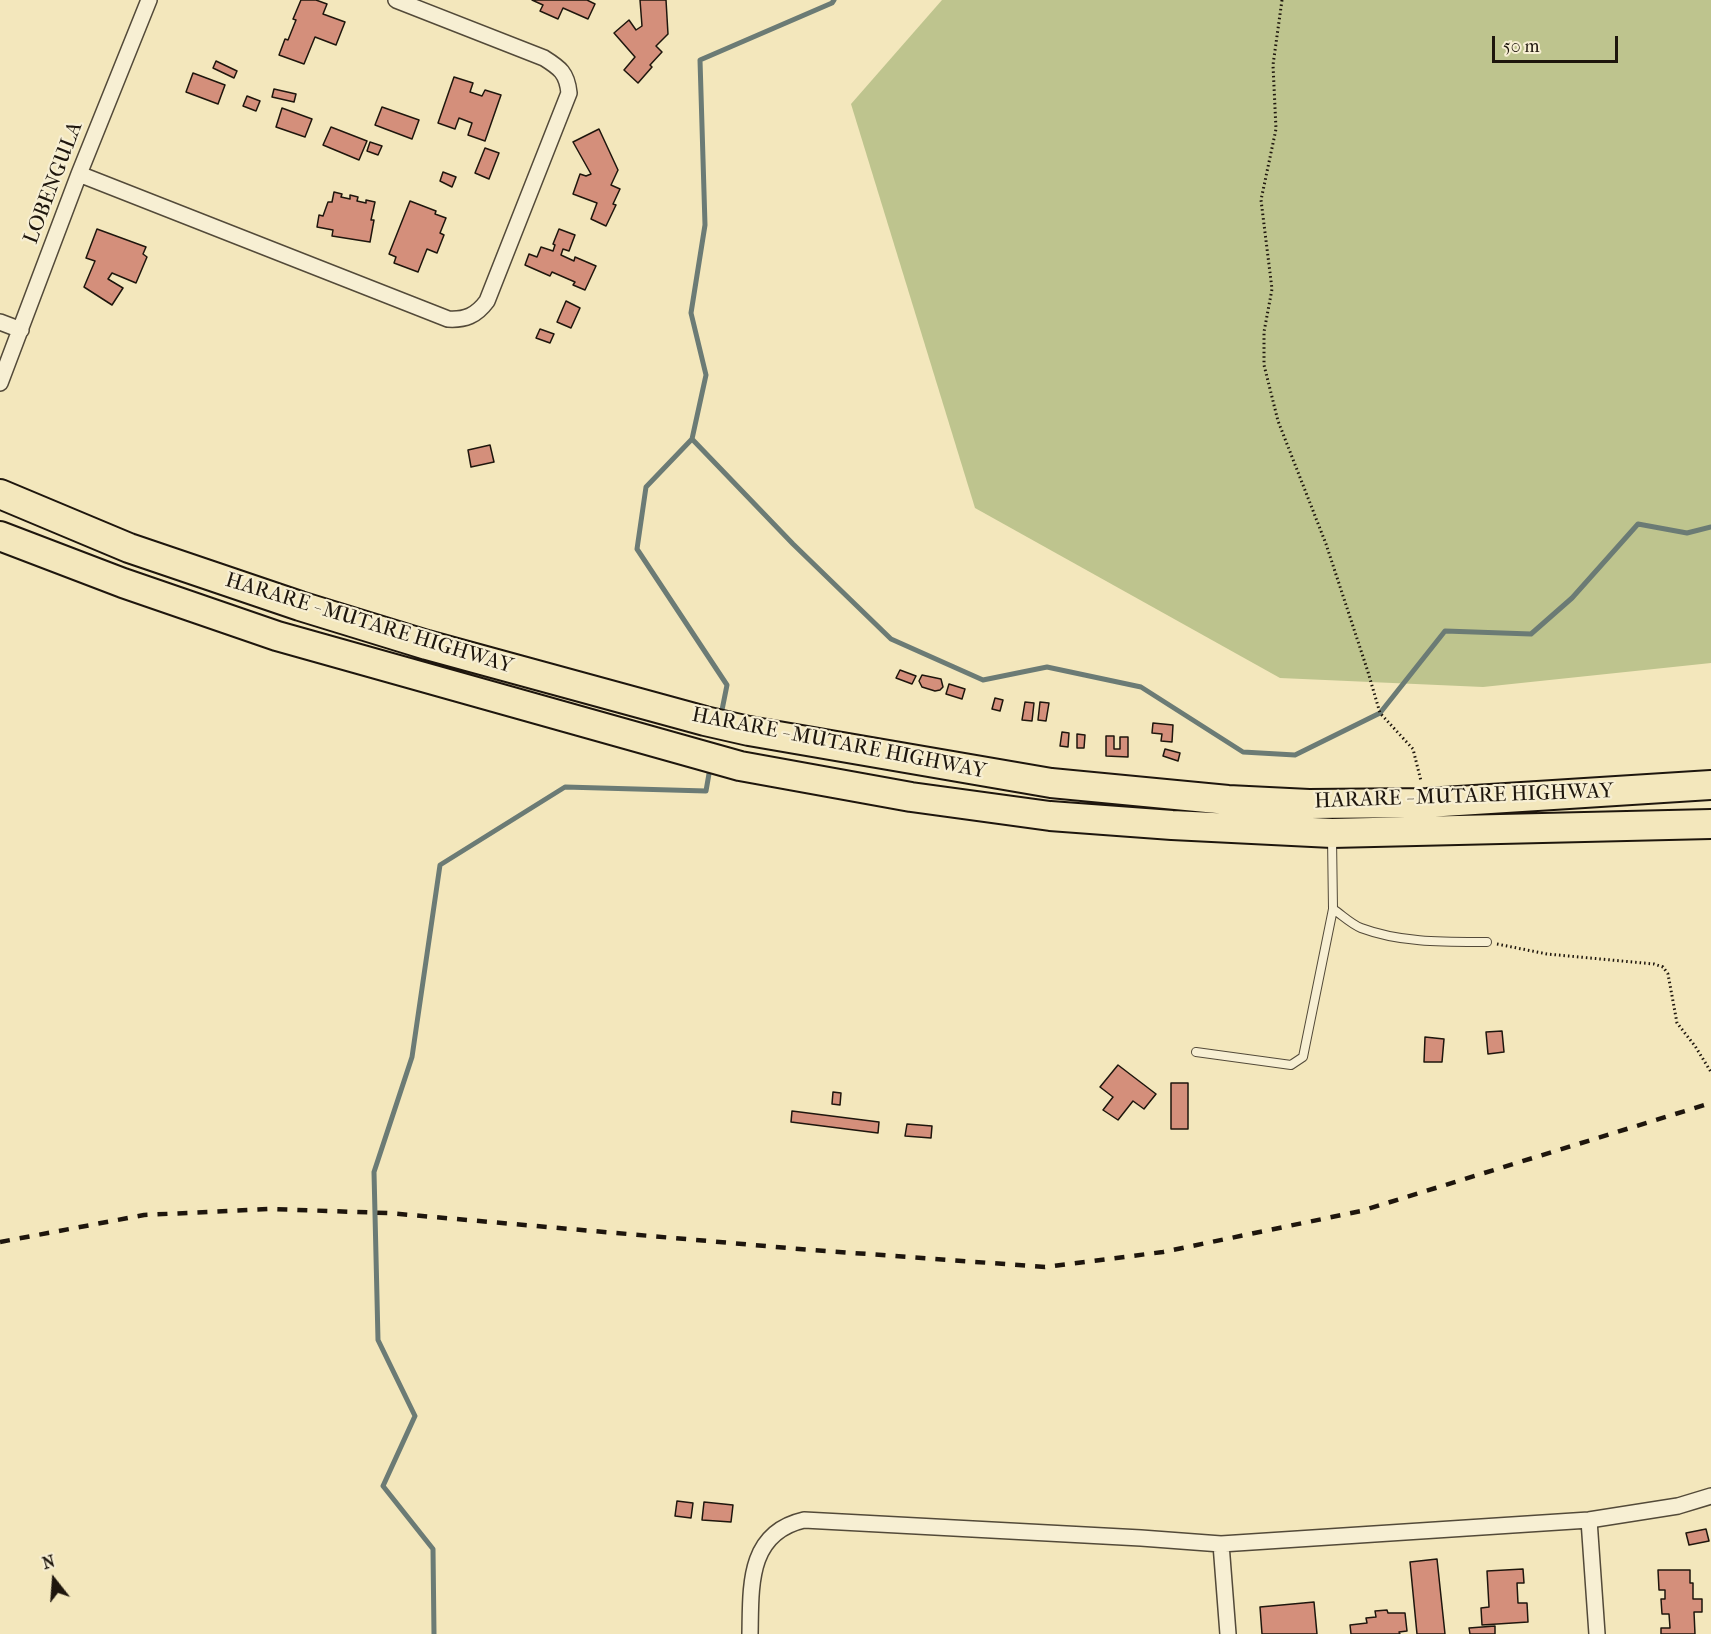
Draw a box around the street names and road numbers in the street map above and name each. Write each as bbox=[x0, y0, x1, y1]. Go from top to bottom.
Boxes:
street label: LOBENGULA bbox=[19, 118, 89, 248]
street label: HARARE - MUTARE HIGHWAY bbox=[222, 568, 516, 680]
street label: HARARE - MUTARE HIGHWAY bbox=[690, 703, 988, 785]
street label: HARARE - MUTARE HIGHWAY bbox=[1314, 779, 1614, 815]

